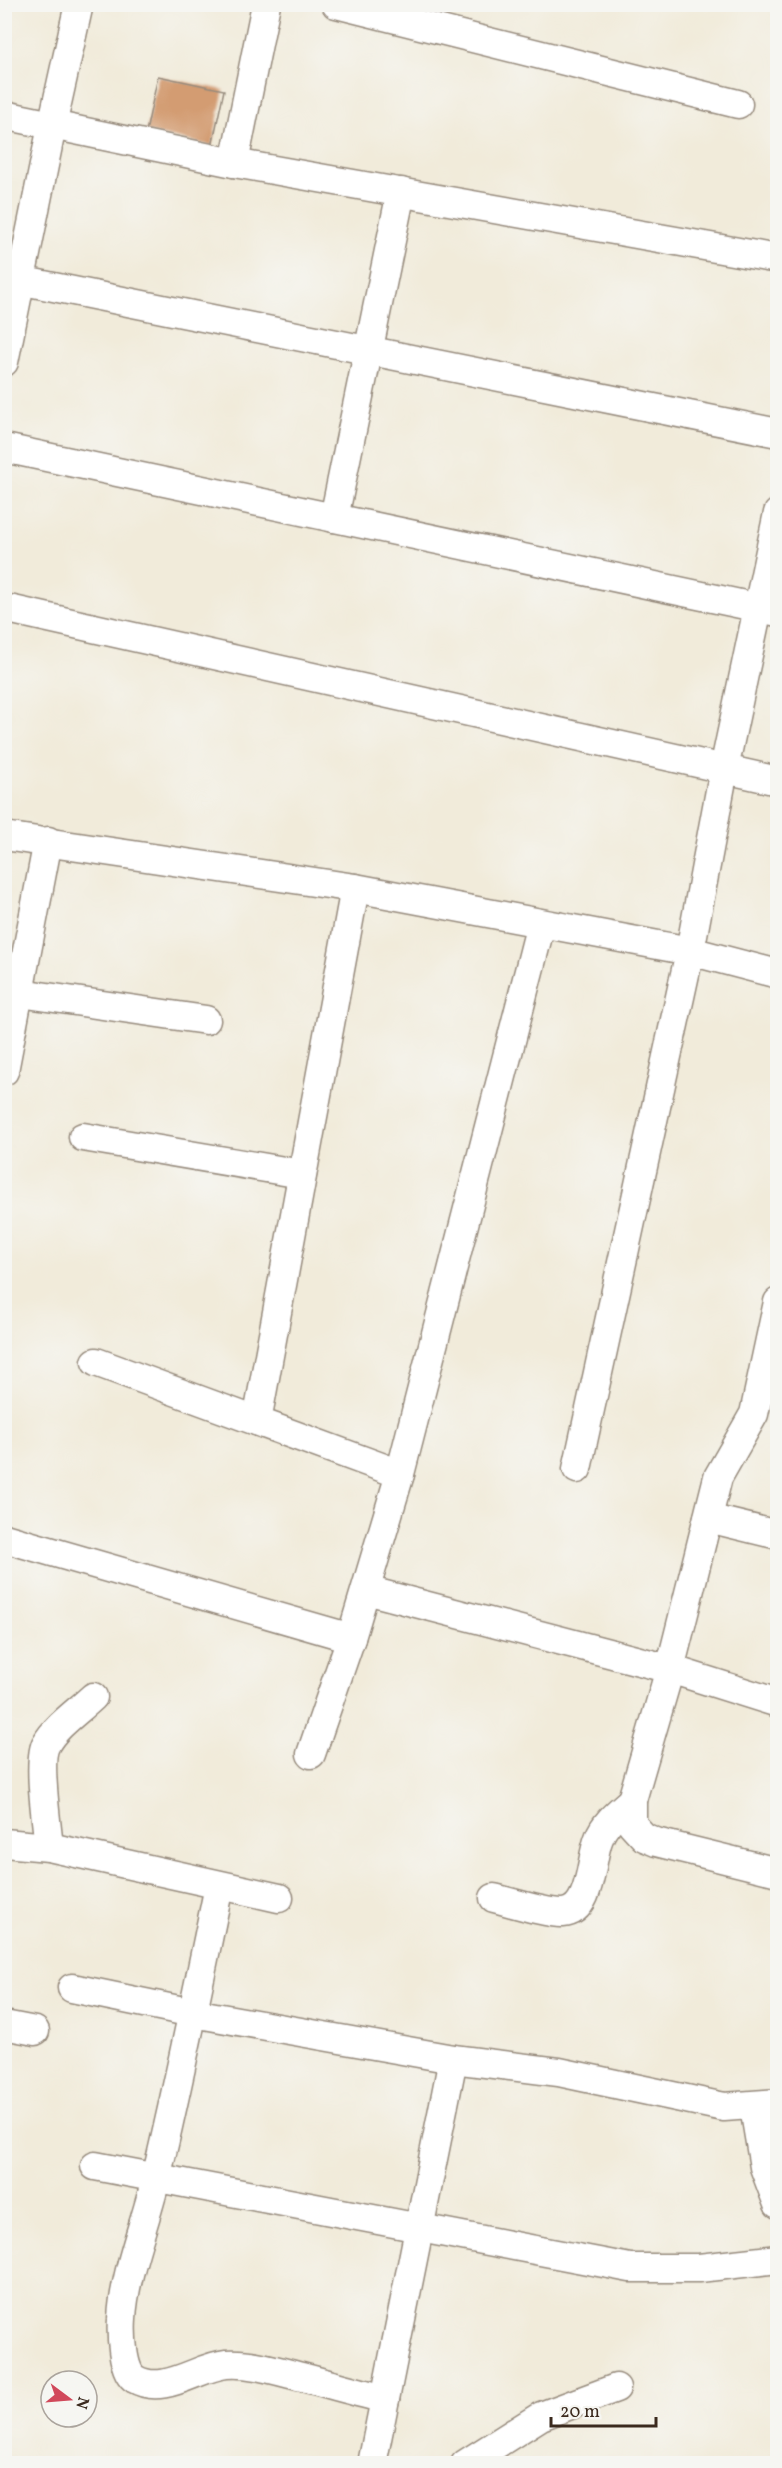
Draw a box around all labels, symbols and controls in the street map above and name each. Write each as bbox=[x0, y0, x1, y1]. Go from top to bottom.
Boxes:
north arrow bbox=[39, 2369, 99, 2429]
scale bar bbox=[551, 2390, 656, 2428]
text: N bbox=[69, 2394, 94, 2412]
text: 20 m bbox=[560, 2400, 600, 2425]

